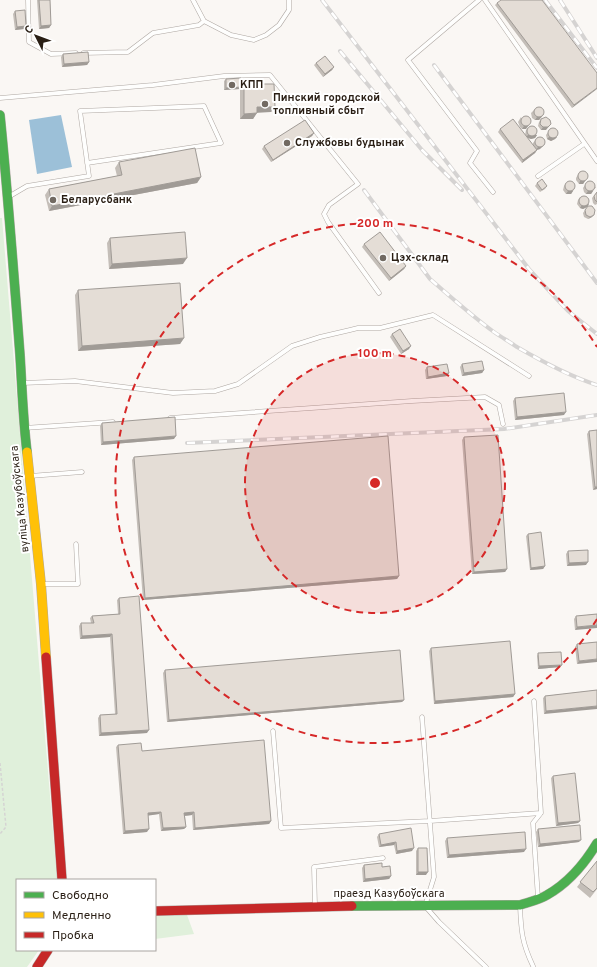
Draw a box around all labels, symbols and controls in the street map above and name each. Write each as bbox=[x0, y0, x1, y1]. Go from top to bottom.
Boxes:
north arrow bbox=[16, 16, 56, 56]
text: С bbox=[22, 23, 37, 37]
place label: КПП bbox=[240, 78, 263, 92]
marker: КПП bbox=[227, 80, 237, 90]
place label: Пинский городской топливный сбыт bbox=[273, 91, 380, 118]
marker: Пинский городской топливный сбыт bbox=[260, 99, 270, 109]
place label: Службовы будынак bbox=[295, 136, 405, 150]
marker: Службовы будынак bbox=[282, 138, 292, 148]
place label: Беларусбанк bbox=[61, 193, 133, 207]
marker: Беларусбанк bbox=[48, 195, 58, 205]
text: 200 m bbox=[357, 216, 393, 232]
place label: Цэх-склад bbox=[391, 251, 449, 265]
marker: Цэх-склад bbox=[378, 253, 388, 263]
text: 100 m bbox=[358, 346, 392, 362]
street label: вуліца Казубоўскага bbox=[7, 445, 33, 553]
centre of rings bbox=[368, 476, 382, 490]
legend bbox=[16, 879, 156, 951]
street label: праезд Казубоўскага bbox=[333, 887, 445, 901]
text: Свободно bbox=[52, 888, 109, 904]
text: Медленно bbox=[52, 908, 112, 924]
text: Пробка bbox=[52, 928, 94, 944]

